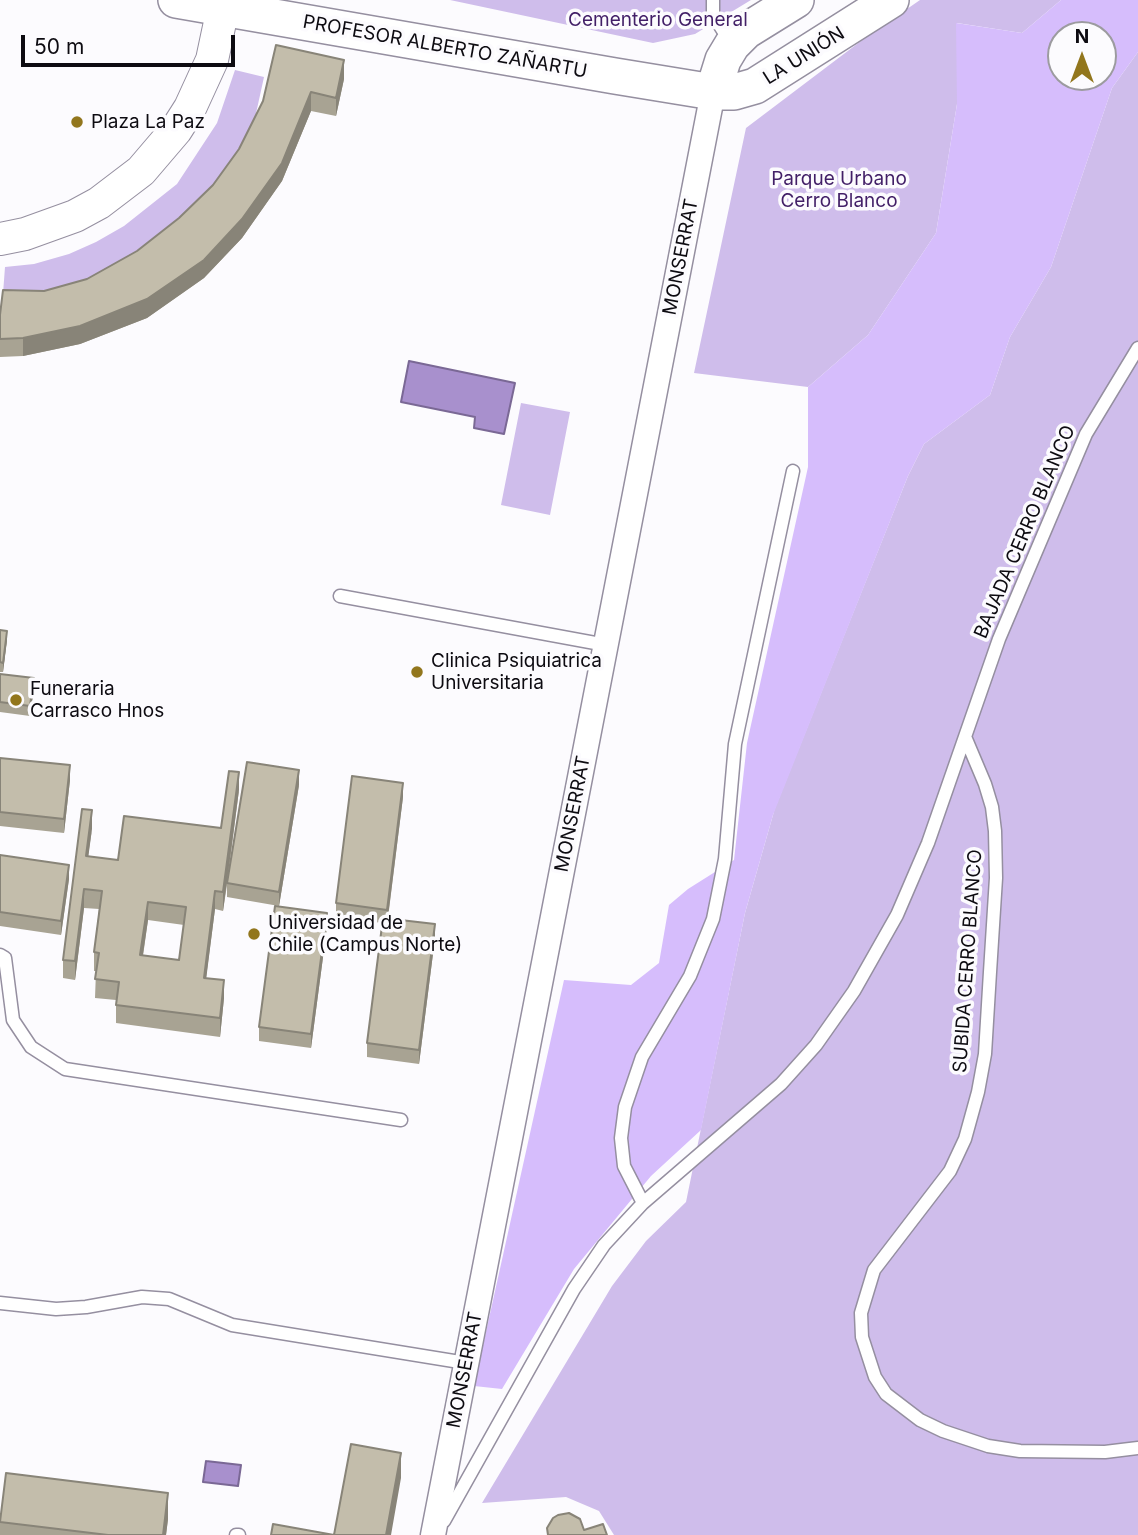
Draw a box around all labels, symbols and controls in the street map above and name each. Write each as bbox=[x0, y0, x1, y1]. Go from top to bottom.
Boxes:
park label: Cementerio General bbox=[568, 9, 748, 31]
street label: PROFESOR ALBERTO ZAÑARTU bbox=[301, 11, 589, 83]
scale bar bbox=[24, 21, 238, 65]
north arrow bbox=[1047, 21, 1117, 91]
street label: LA UNIÓN bbox=[759, 22, 849, 90]
text: N bbox=[1075, 25, 1089, 48]
text: 50 m bbox=[34, 34, 84, 59]
place label: Plaza La Paz bbox=[91, 111, 205, 133]
marker: Plaza La Paz bbox=[69, 114, 85, 130]
park label: Parque Urbano Cerro Blanco bbox=[771, 168, 907, 212]
street label: MONSERRAT bbox=[659, 197, 703, 317]
street label: BAJADA CERRO BLANCO bbox=[970, 422, 1080, 642]
place label: Clinica Psiquiatrica Universitaria bbox=[431, 650, 602, 694]
marker: Clinica Psiquiatrica Universitaria bbox=[409, 664, 425, 680]
place label: Funeraria Carrasco Hnos bbox=[30, 678, 164, 722]
marker: Funeraria Carrasco Hnos bbox=[8, 692, 24, 708]
street label: MONSERRAT bbox=[551, 754, 595, 874]
street label: SUBIDA CERRO BLANCO bbox=[949, 848, 987, 1074]
place label: Universidad de Chile (Campus Norte) bbox=[268, 912, 462, 956]
marker: Universidad de Chile (Campus Norte) bbox=[246, 926, 262, 942]
street label: MONSERRAT bbox=[443, 1310, 487, 1430]

